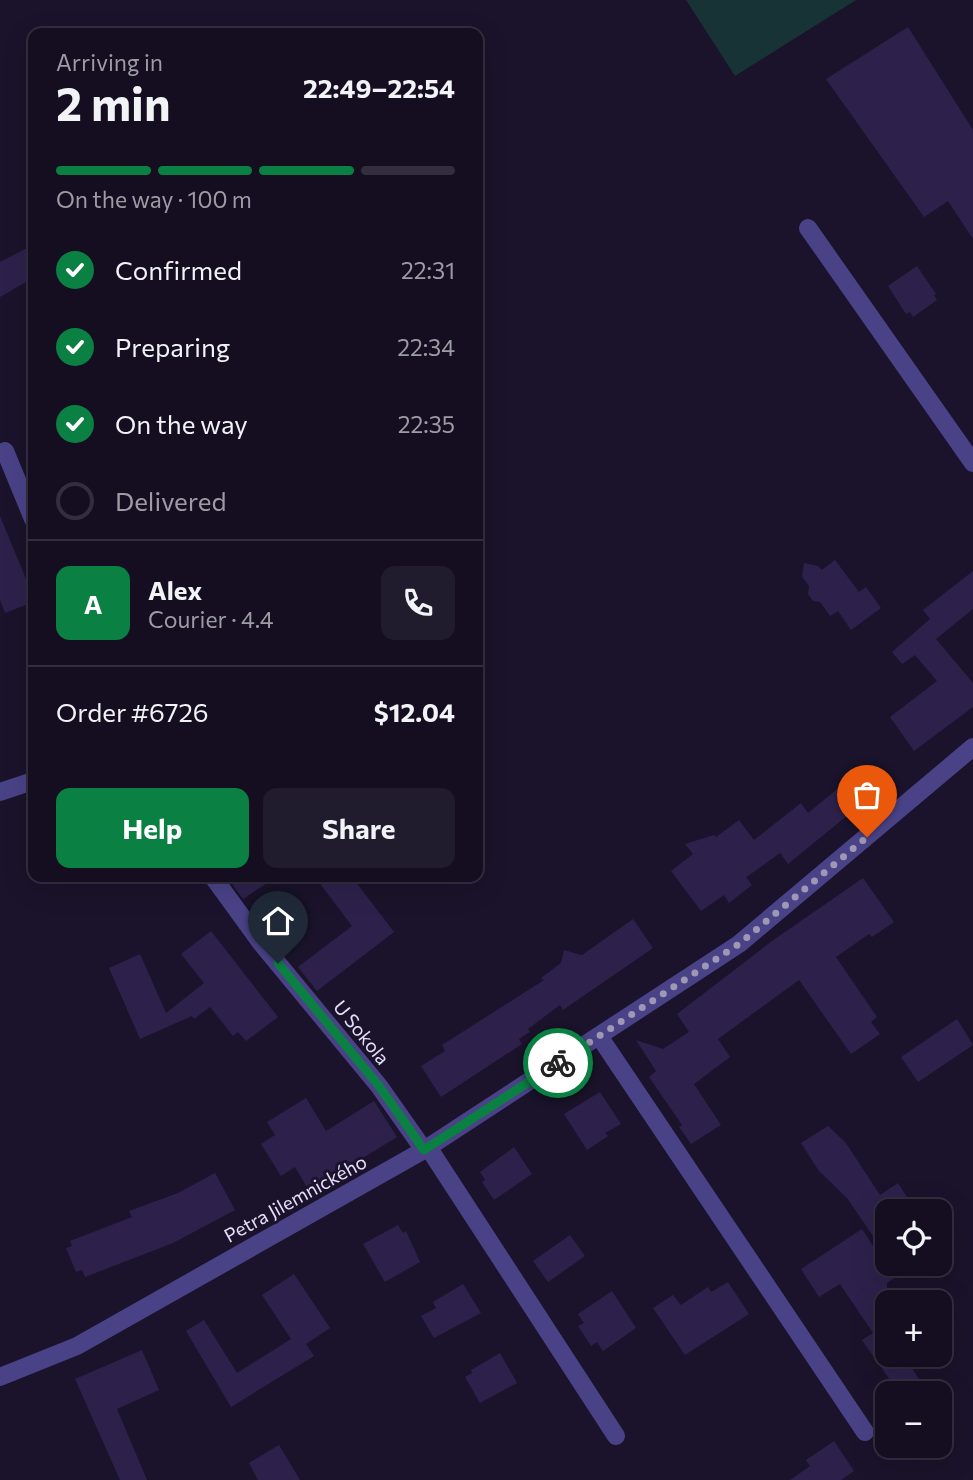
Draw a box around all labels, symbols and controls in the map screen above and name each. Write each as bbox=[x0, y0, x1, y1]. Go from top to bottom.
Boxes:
text: Arriving in bbox=[56, 48, 163, 76]
text: 22:49–22:54 bbox=[303, 72, 455, 103]
text: 2 min bbox=[56, 74, 171, 130]
text: On the way · 100 m bbox=[56, 185, 252, 213]
icon: check bbox=[56, 251, 94, 289]
text: Confirmed bbox=[115, 254, 242, 285]
text: 22:31 bbox=[401, 256, 455, 284]
icon: check bbox=[56, 328, 94, 366]
text: Preparing bbox=[115, 331, 230, 362]
text: 22:34 bbox=[397, 333, 455, 361]
icon: check bbox=[56, 405, 94, 443]
text: On the way bbox=[115, 408, 248, 439]
text: 22:35 bbox=[398, 410, 455, 438]
text: Delivered bbox=[115, 485, 226, 516]
button: phone bbox=[381, 566, 455, 640]
text: Alex bbox=[148, 574, 202, 605]
text: A bbox=[84, 588, 102, 619]
text: Courier · 4.4 bbox=[148, 605, 274, 633]
text: Order #6726 bbox=[56, 696, 209, 727]
text: $12.04 bbox=[374, 696, 455, 727]
pin bbox=[837, 765, 897, 837]
icon: bag bbox=[848, 776, 886, 814]
button: Help bbox=[56, 788, 249, 868]
button: Share bbox=[263, 788, 455, 868]
pin bbox=[248, 891, 308, 963]
icon: home bbox=[259, 902, 297, 940]
street label: U Sokola bbox=[329, 995, 395, 1069]
courier bbox=[523, 1028, 593, 1098]
icon: bike bbox=[539, 1044, 577, 1082]
street label: Petra Jilemnického bbox=[220, 1149, 370, 1247]
map controls bbox=[875, 1199, 952, 1458]
button: locate bbox=[875, 1199, 952, 1276]
button: + bbox=[875, 1290, 952, 1367]
button: − bbox=[875, 1381, 952, 1458]

